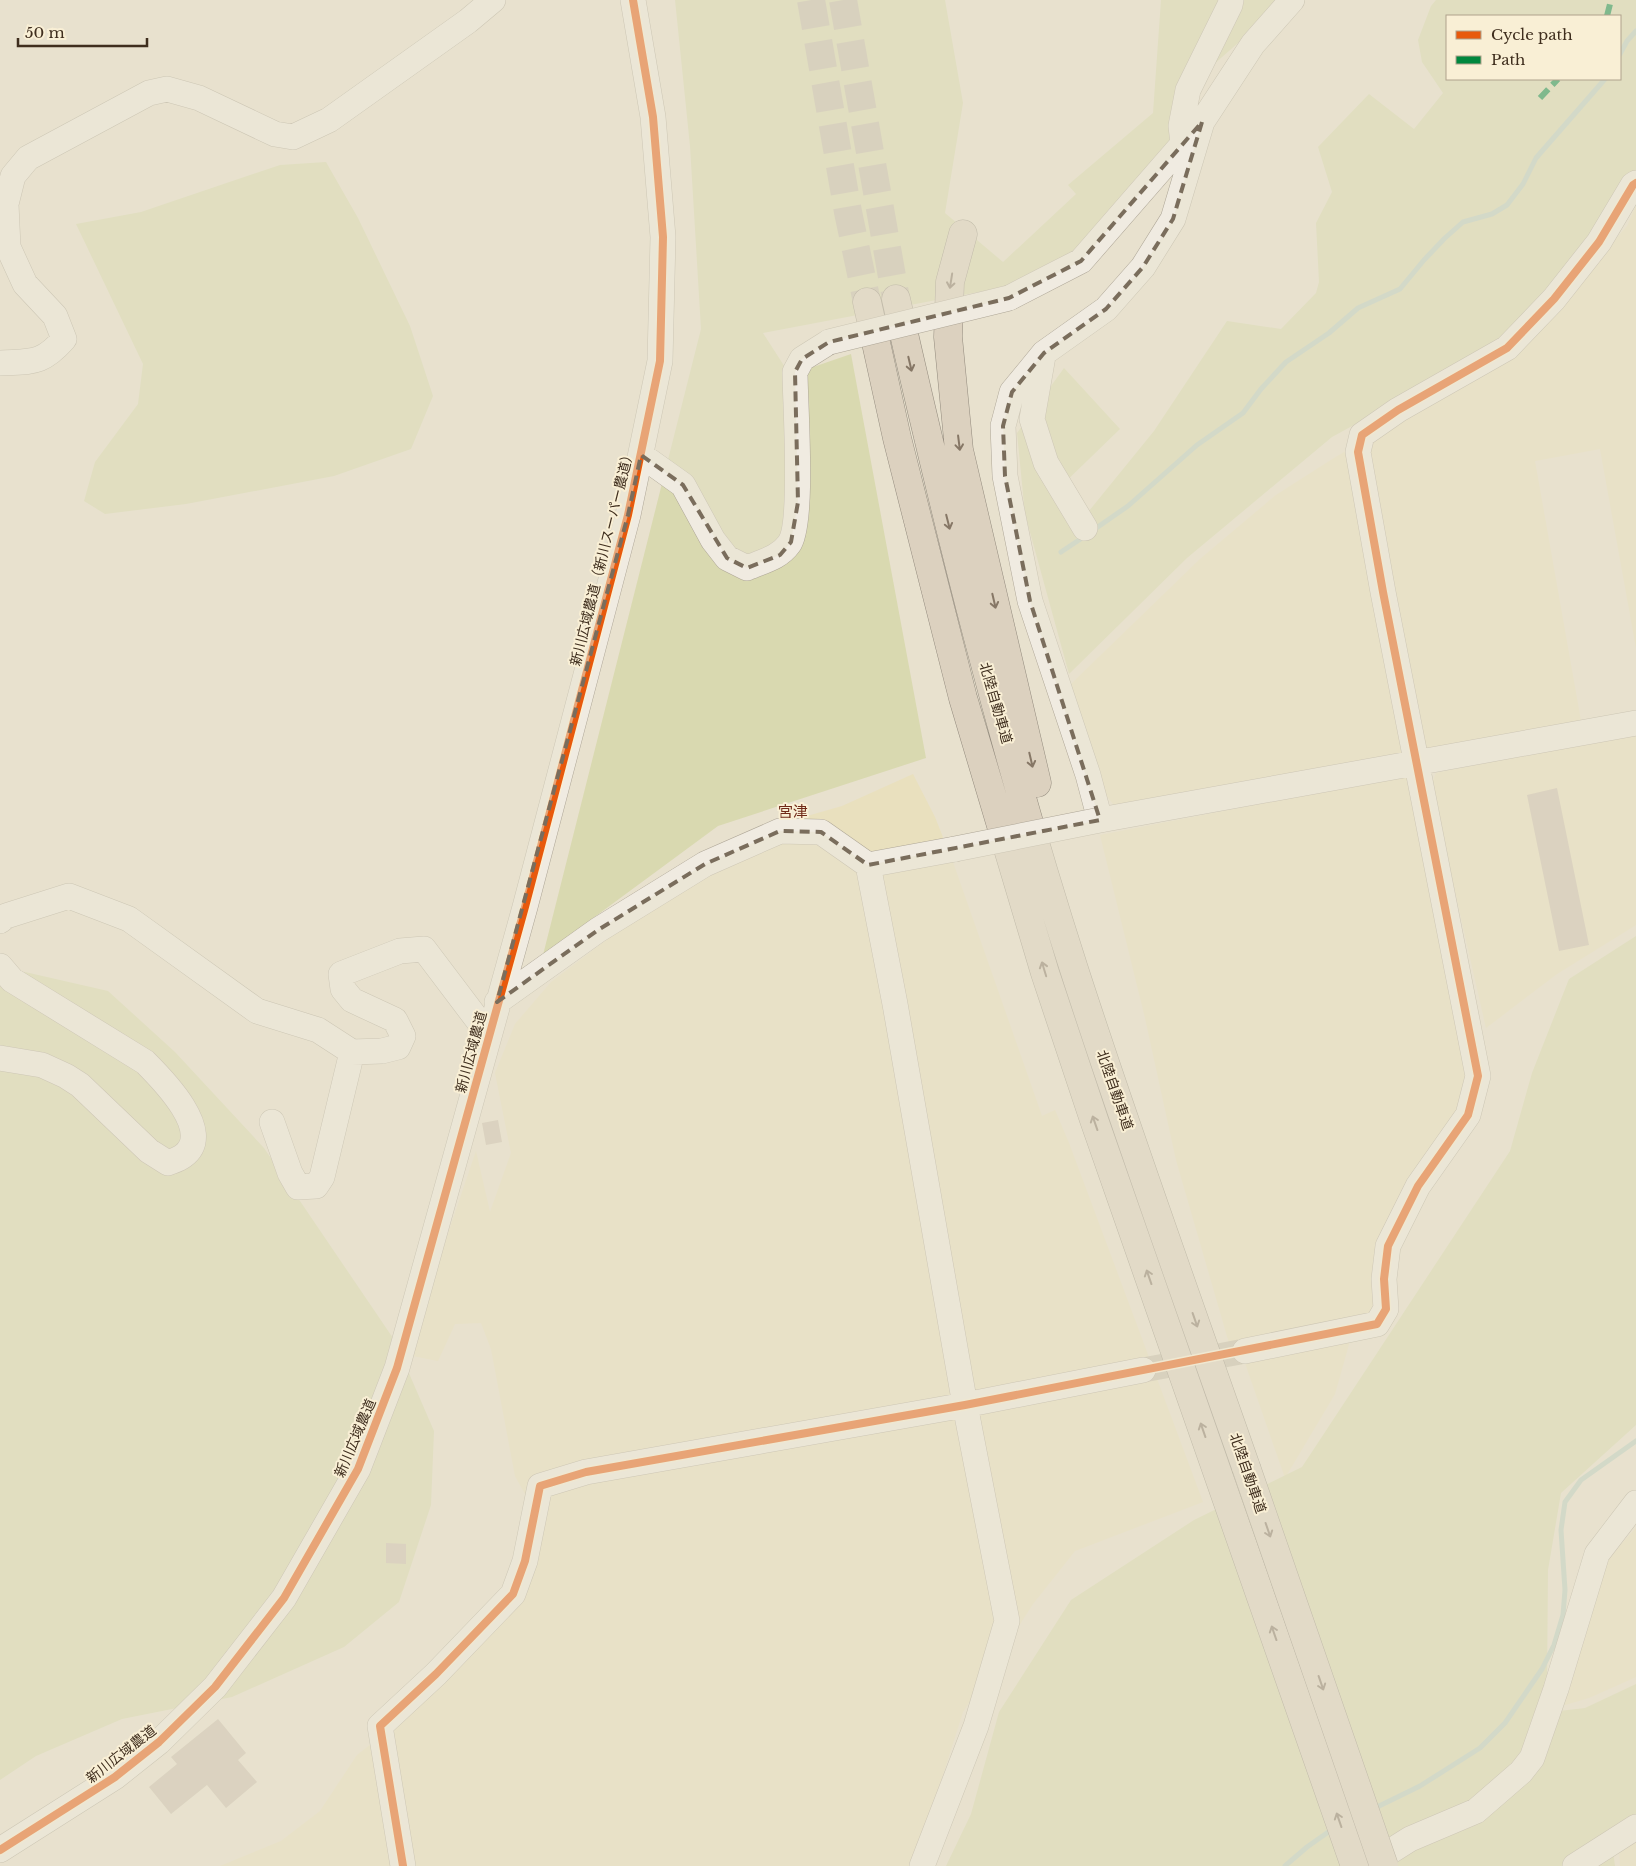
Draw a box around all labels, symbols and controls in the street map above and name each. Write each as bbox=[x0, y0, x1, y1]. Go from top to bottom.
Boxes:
scale bar bbox=[18, 15, 146, 47]
legend bbox=[1446, 15, 1621, 80]
text: 50 m bbox=[25, 23, 65, 42]
text: Cycle path bbox=[1491, 25, 1573, 44]
text: Path bbox=[1491, 50, 1525, 69]
one-way arrow bbox=[946, 273, 956, 289]
one-way arrow bbox=[906, 355, 916, 371]
one-way arrow bbox=[954, 435, 964, 451]
street label: 新川広域農道（新川スーパー農道） bbox=[566, 446, 638, 668]
one-way arrow bbox=[944, 513, 953, 529]
one-way arrow bbox=[990, 593, 999, 609]
street label: 北陸自動車道 bbox=[976, 660, 1016, 746]
one-way arrow bbox=[1027, 751, 1036, 767]
district label: 宮津 bbox=[778, 802, 808, 821]
one-way arrow bbox=[1039, 962, 1048, 977]
street label: 新川広域農道 bbox=[451, 1009, 491, 1095]
street label: 北陸自動車道 bbox=[1093, 1047, 1137, 1133]
one-way arrow bbox=[1090, 1116, 1099, 1132]
one-way arrow bbox=[1143, 1269, 1153, 1285]
one-way arrow bbox=[1190, 1312, 1200, 1328]
street label: 新川広域農道 bbox=[330, 1396, 380, 1480]
one-way arrow bbox=[1198, 1423, 1207, 1438]
street label: 北陸自動車道 bbox=[1226, 1430, 1270, 1516]
one-way arrow bbox=[1263, 1522, 1273, 1538]
one-way arrow bbox=[1269, 1626, 1278, 1642]
one-way arrow bbox=[1317, 1675, 1326, 1691]
street label: 新川広域農道 bbox=[82, 1721, 160, 1787]
one-way arrow bbox=[1334, 1813, 1343, 1828]

